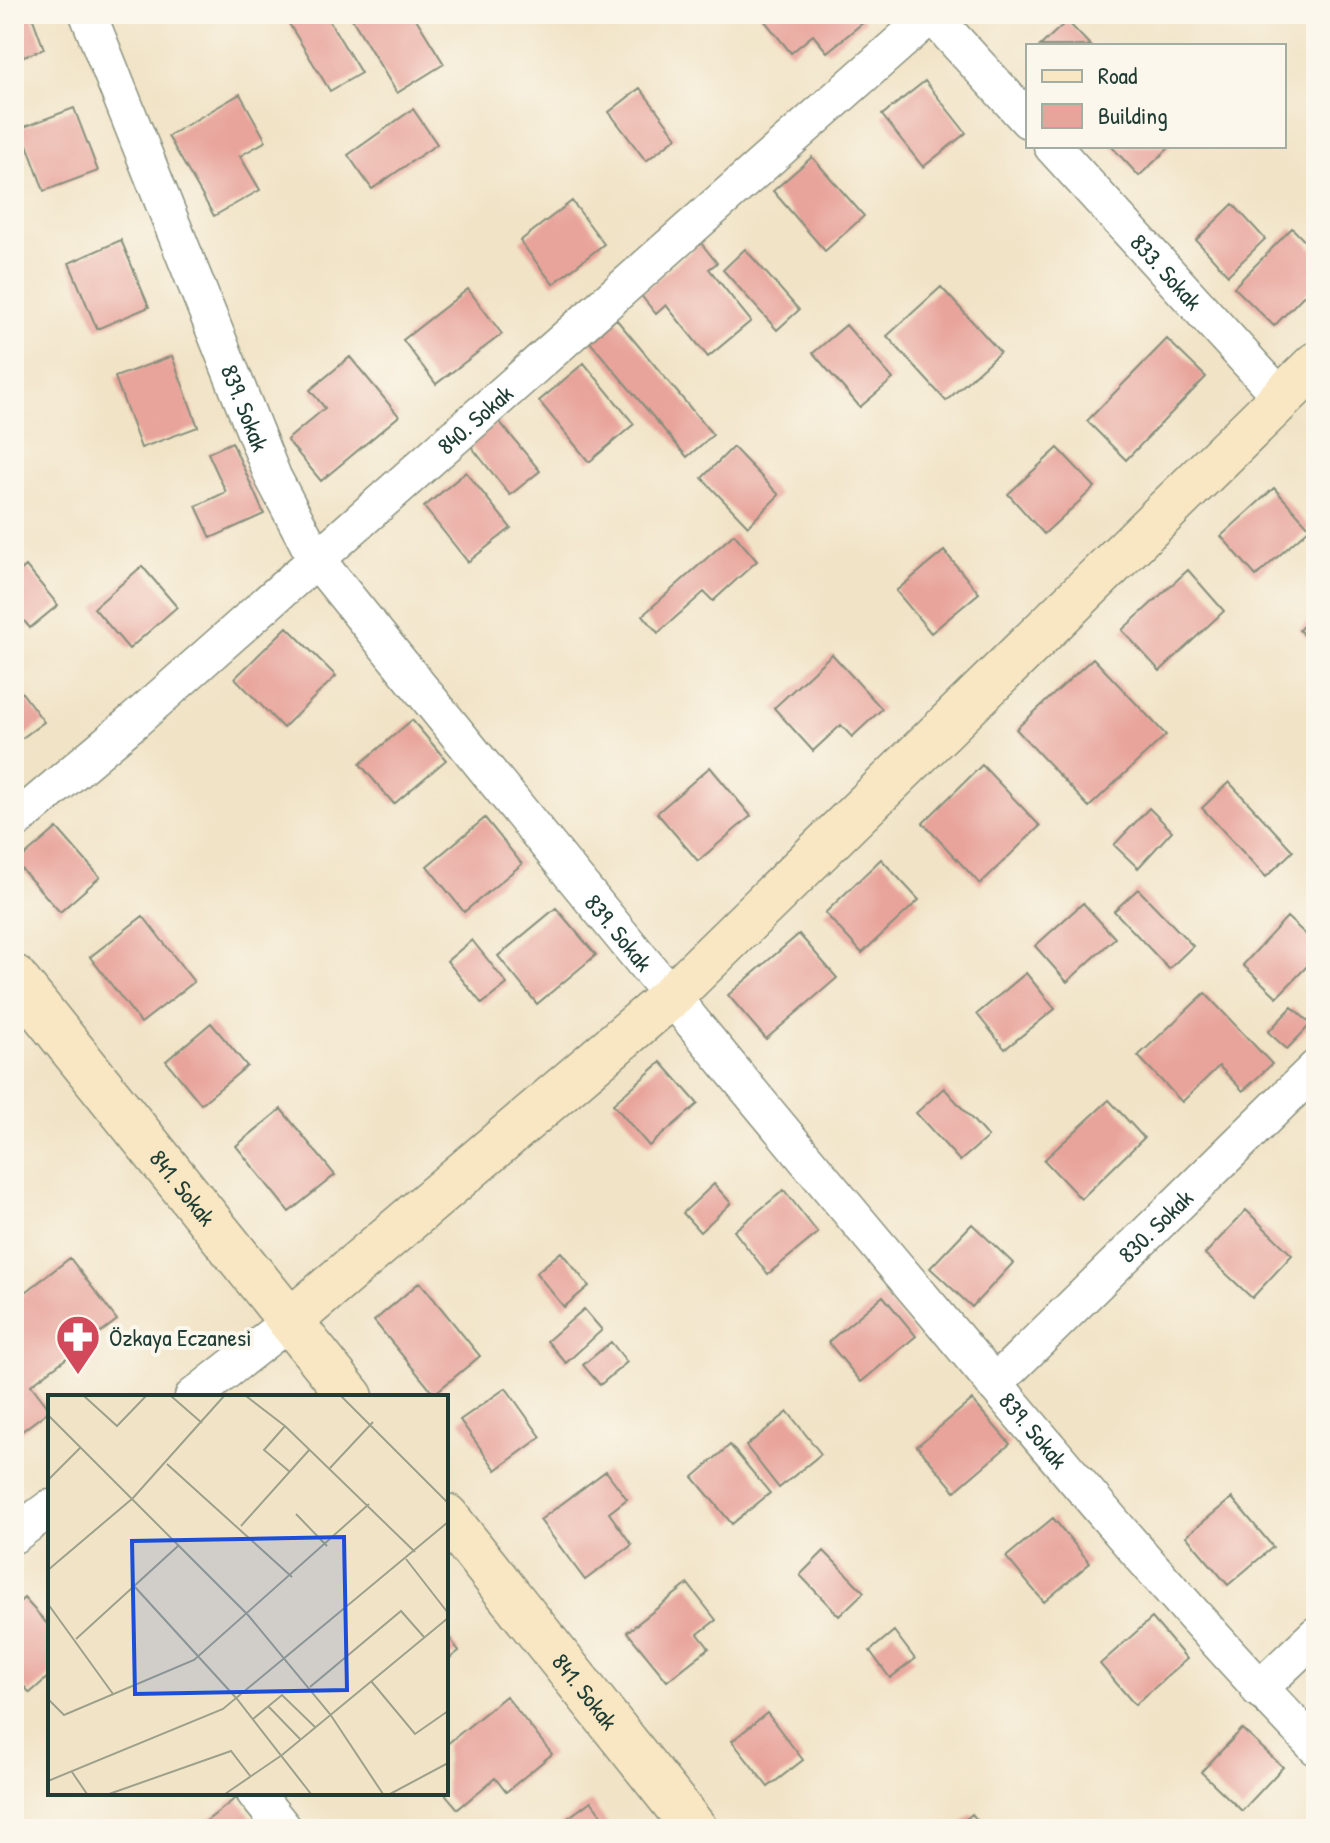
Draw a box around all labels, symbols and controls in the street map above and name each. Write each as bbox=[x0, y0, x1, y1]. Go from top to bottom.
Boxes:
legend bbox=[1026, 44, 1286, 148]
text: Road bbox=[1098, 59, 1137, 91]
text: Building bbox=[1098, 99, 1168, 131]
street label: 833. Sokak bbox=[1124, 227, 1210, 317]
street label: 839. Sokak bbox=[214, 360, 277, 456]
street label: 840. Sokak bbox=[430, 377, 519, 461]
street label: 839. Sokak bbox=[578, 887, 660, 978]
street label: 841. Sokak bbox=[143, 1143, 223, 1232]
street label: 830. Sokak bbox=[1111, 1182, 1200, 1270]
pharmacy icon: Özkaya Eczanesi bbox=[54, 1313, 102, 1376]
place label: Özkaya Eczanesi bbox=[109, 1321, 252, 1353]
street label: 839. Sokak bbox=[992, 1385, 1075, 1475]
inset map bbox=[48, 1395, 448, 1795]
street label: 841. Sokak bbox=[545, 1647, 626, 1736]

